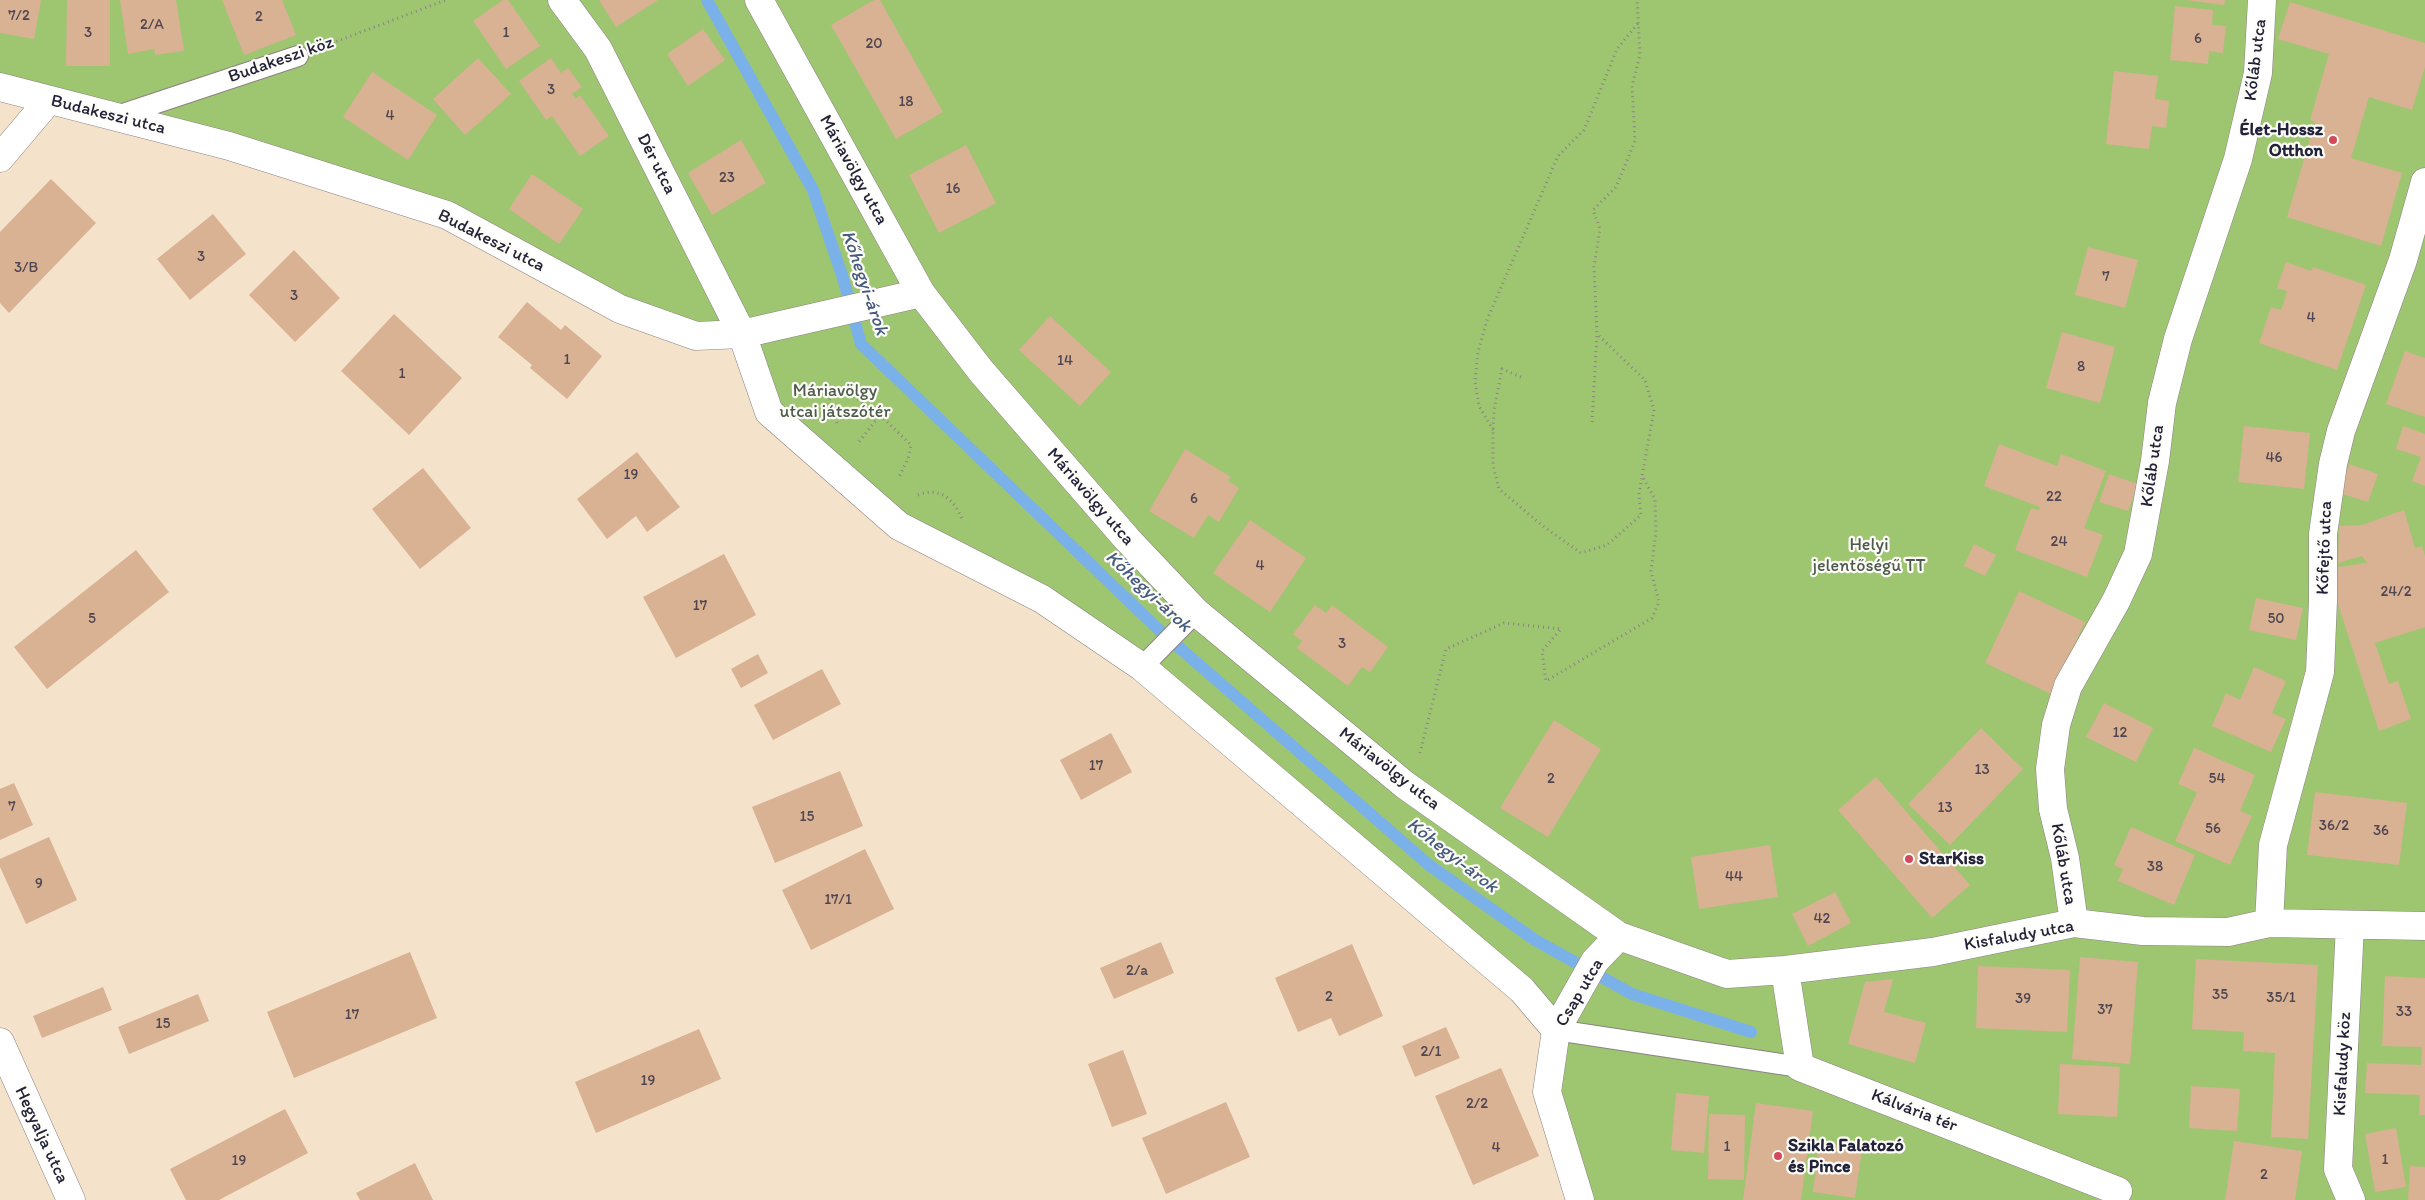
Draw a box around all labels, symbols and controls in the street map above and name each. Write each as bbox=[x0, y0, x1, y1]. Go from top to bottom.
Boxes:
house number: 7/2 bbox=[8, 7, 30, 25]
house number: 2 bbox=[255, 8, 263, 26]
house number: 2/A bbox=[140, 16, 164, 34]
street label: Kőláb utca bbox=[2240, 18, 2272, 102]
house number: 3 bbox=[84, 24, 92, 42]
house number: 1 bbox=[503, 24, 509, 42]
house number: 6 bbox=[2194, 30, 2202, 48]
street label: Budakeszi köz bbox=[225, 32, 337, 88]
house number: 20 bbox=[865, 35, 883, 53]
house number: 3 bbox=[547, 81, 555, 99]
street label: Budakeszi utca bbox=[49, 90, 167, 140]
house number: 18 bbox=[898, 93, 914, 111]
house number: 4 bbox=[385, 107, 395, 125]
street label: Máriavölgy utca bbox=[814, 111, 892, 229]
place label: Élet-Hossz Otthon bbox=[2240, 119, 2323, 162]
street label: Dér utca bbox=[632, 130, 680, 198]
marker: Élet-Hossz Otthon bbox=[2327, 134, 2339, 146]
house number: 23 bbox=[719, 169, 735, 187]
house number: 16 bbox=[946, 180, 960, 198]
street label: Budakeszi utca bbox=[434, 205, 548, 277]
water label: Kőhegyi-árok bbox=[835, 228, 893, 338]
house number: 3 bbox=[197, 248, 205, 266]
house number: 3/B bbox=[14, 259, 38, 277]
house number: 7 bbox=[2102, 268, 2110, 286]
house number: 3 bbox=[290, 287, 298, 305]
house number: 4 bbox=[2306, 309, 2316, 327]
house number: 1 bbox=[564, 351, 570, 369]
house number: 14 bbox=[1057, 352, 1073, 370]
house number: 8 bbox=[2077, 358, 2085, 376]
house number: 1 bbox=[399, 365, 405, 383]
park label: Máriavölgy utcai játszótér bbox=[779, 380, 891, 422]
street label: Kőláb utca bbox=[2137, 424, 2169, 508]
street label: Máriavölgy utca bbox=[1042, 444, 1138, 550]
house number: 46 bbox=[2266, 449, 2282, 467]
house number: 19 bbox=[624, 466, 638, 484]
house number: 22 bbox=[2046, 488, 2062, 506]
house number: 6 bbox=[1190, 490, 1198, 508]
street label: Kőfejtő utca bbox=[2313, 501, 2337, 595]
house number: 24 bbox=[2051, 533, 2067, 551]
park label: Helyi jelentőségű TT bbox=[1812, 534, 1926, 576]
water label: Kőhegyi-árok bbox=[1100, 546, 1196, 638]
house number: 4 bbox=[1255, 557, 1265, 575]
house number: 24/2 bbox=[2380, 583, 2412, 601]
house number: 17 bbox=[693, 597, 707, 615]
house number: 5 bbox=[88, 610, 96, 628]
house number: 50 bbox=[2267, 610, 2285, 628]
house number: 3 bbox=[1338, 635, 1346, 653]
street label: Máriavölgy utca bbox=[1334, 723, 1444, 815]
house number: 12 bbox=[2113, 724, 2127, 742]
house number: 17 bbox=[1089, 757, 1103, 775]
house number: 13 bbox=[1974, 761, 1990, 779]
house number: 2 bbox=[1547, 770, 1555, 788]
house number: 54 bbox=[2209, 770, 2225, 788]
house number: 7 bbox=[8, 798, 16, 816]
house number: 13 bbox=[1937, 799, 1953, 817]
house number: 15 bbox=[800, 808, 814, 826]
water label: Kőhegyi-árok bbox=[1402, 813, 1502, 899]
house number: 36/2 bbox=[2319, 817, 2349, 835]
house number: 56 bbox=[2205, 820, 2221, 838]
street label: Kőláb utca bbox=[2045, 822, 2081, 906]
house number: 36 bbox=[2373, 822, 2389, 840]
place label: StarKiss bbox=[1919, 848, 1984, 870]
marker: StarKiss bbox=[1903, 853, 1915, 865]
house number: 38 bbox=[2147, 858, 2163, 876]
house number: 44 bbox=[1725, 868, 1743, 886]
house number: 9 bbox=[35, 875, 43, 893]
house number: 17/1 bbox=[824, 891, 852, 909]
house number: 42 bbox=[1814, 910, 1830, 928]
street label: Kisfaludy utca bbox=[1962, 916, 2076, 956]
street label: Csap utca bbox=[1551, 955, 1609, 1031]
house number: 2/a bbox=[1126, 962, 1148, 980]
house number: 35 bbox=[2212, 986, 2228, 1004]
house number: 2 bbox=[1325, 988, 1333, 1006]
house number: 35/1 bbox=[2266, 989, 2296, 1007]
house number: 39 bbox=[2015, 990, 2031, 1008]
house number: 37 bbox=[2097, 1001, 2113, 1019]
house number: 33 bbox=[2396, 1003, 2412, 1021]
house number: 17 bbox=[345, 1006, 359, 1024]
street label: Kisfaludy köz bbox=[2329, 1012, 2357, 1116]
house number: 15 bbox=[156, 1015, 170, 1033]
house number: 2/1 bbox=[1420, 1043, 1442, 1061]
house number: 19 bbox=[641, 1072, 655, 1090]
street label: Hegyalja utca bbox=[9, 1083, 73, 1187]
street label: Kálvária tér bbox=[1868, 1085, 1960, 1137]
house number: 2/2 bbox=[1466, 1095, 1488, 1113]
place label: Szikla Falatozó és Pince bbox=[1788, 1135, 1904, 1178]
house number: 1 bbox=[1724, 1138, 1730, 1156]
house number: 4 bbox=[1491, 1139, 1501, 1157]
marker: Szikla Falatozó és Pince bbox=[1772, 1150, 1784, 1162]
house number: 1 bbox=[2382, 1151, 2388, 1169]
house number: 19 bbox=[232, 1152, 246, 1170]
house number: 2 bbox=[2260, 1166, 2268, 1184]

